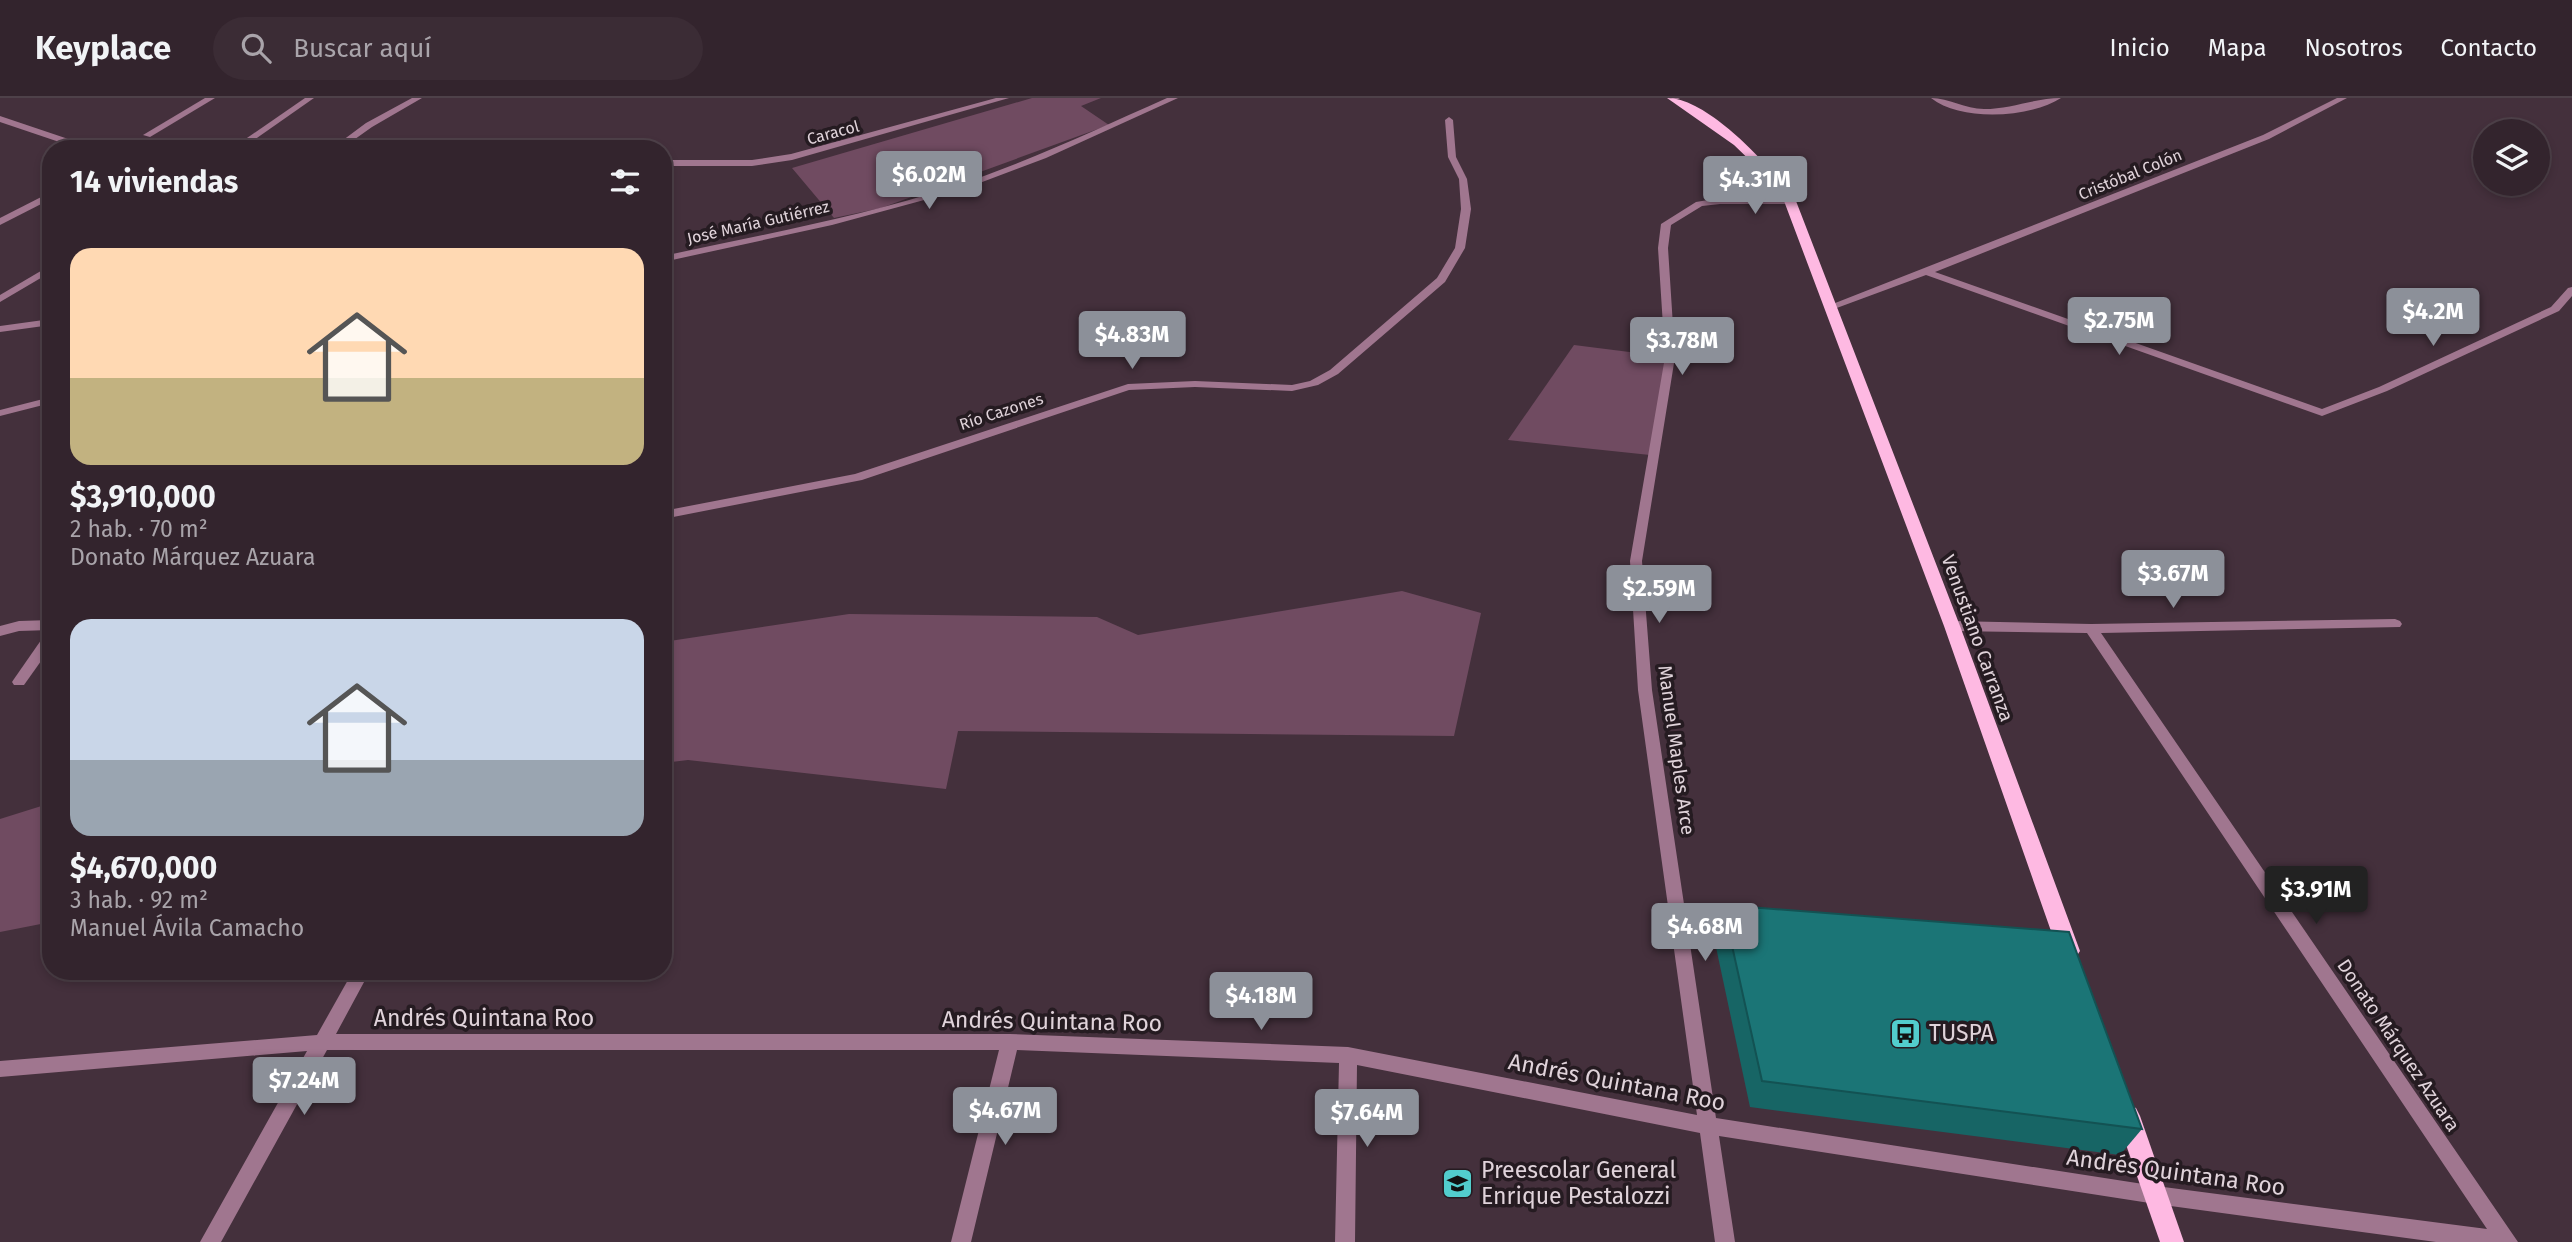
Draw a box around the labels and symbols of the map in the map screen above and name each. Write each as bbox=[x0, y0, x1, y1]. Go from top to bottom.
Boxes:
street label: Caracol bbox=[805, 116, 862, 149]
street label: Cristóbal Colón bbox=[2076, 145, 2185, 204]
pin: $6.02M bbox=[872, 152, 986, 211]
pin: $4.31M bbox=[1698, 156, 1812, 216]
street label: José María Gutiérrez bbox=[685, 197, 831, 248]
pin: $4.2M bbox=[2384, 288, 2482, 348]
pin: $2.75M bbox=[2062, 298, 2176, 357]
pin: $4.83M bbox=[1075, 312, 1189, 371]
pin: $3.78M bbox=[1625, 317, 1739, 377]
street label: Río Cazones bbox=[957, 389, 1045, 434]
pin: $3.67M bbox=[2116, 550, 2230, 610]
street label: Venustiano Carranza bbox=[1937, 552, 2018, 725]
pin: $2.59M bbox=[1602, 566, 1716, 625]
street label: Manuel Maples Arce bbox=[1653, 664, 1700, 836]
pin: $3.91M bbox=[2259, 866, 2373, 926]
pin: $4.68M bbox=[1648, 904, 1762, 963]
street label: Donato Márquez Azuara bbox=[2332, 955, 2465, 1136]
pin: $4.18M bbox=[1204, 972, 1318, 1032]
street label: Andrés Quintana Roo bbox=[374, 1004, 594, 1032]
street label: Andrés Quintana Roo bbox=[942, 1005, 1162, 1037]
bus stop icon: TUSPA bbox=[1889, 1016, 1923, 1050]
place label: TUSPA bbox=[1929, 1019, 1994, 1047]
street label: Andrés Quintana Roo bbox=[1506, 1047, 1728, 1117]
pin: $7.24M bbox=[247, 1058, 361, 1117]
pin: $4.67M bbox=[948, 1088, 1062, 1147]
pin: $7.64M bbox=[1310, 1090, 1424, 1149]
street label: Andrés Quintana Roo bbox=[2065, 1143, 2287, 1201]
place label: Preescolar General Enrique Pestalozzi bbox=[1481, 1156, 1676, 1210]
school or university icon: Preescolar General Enrique Pestalozzi bbox=[1441, 1166, 1475, 1200]

